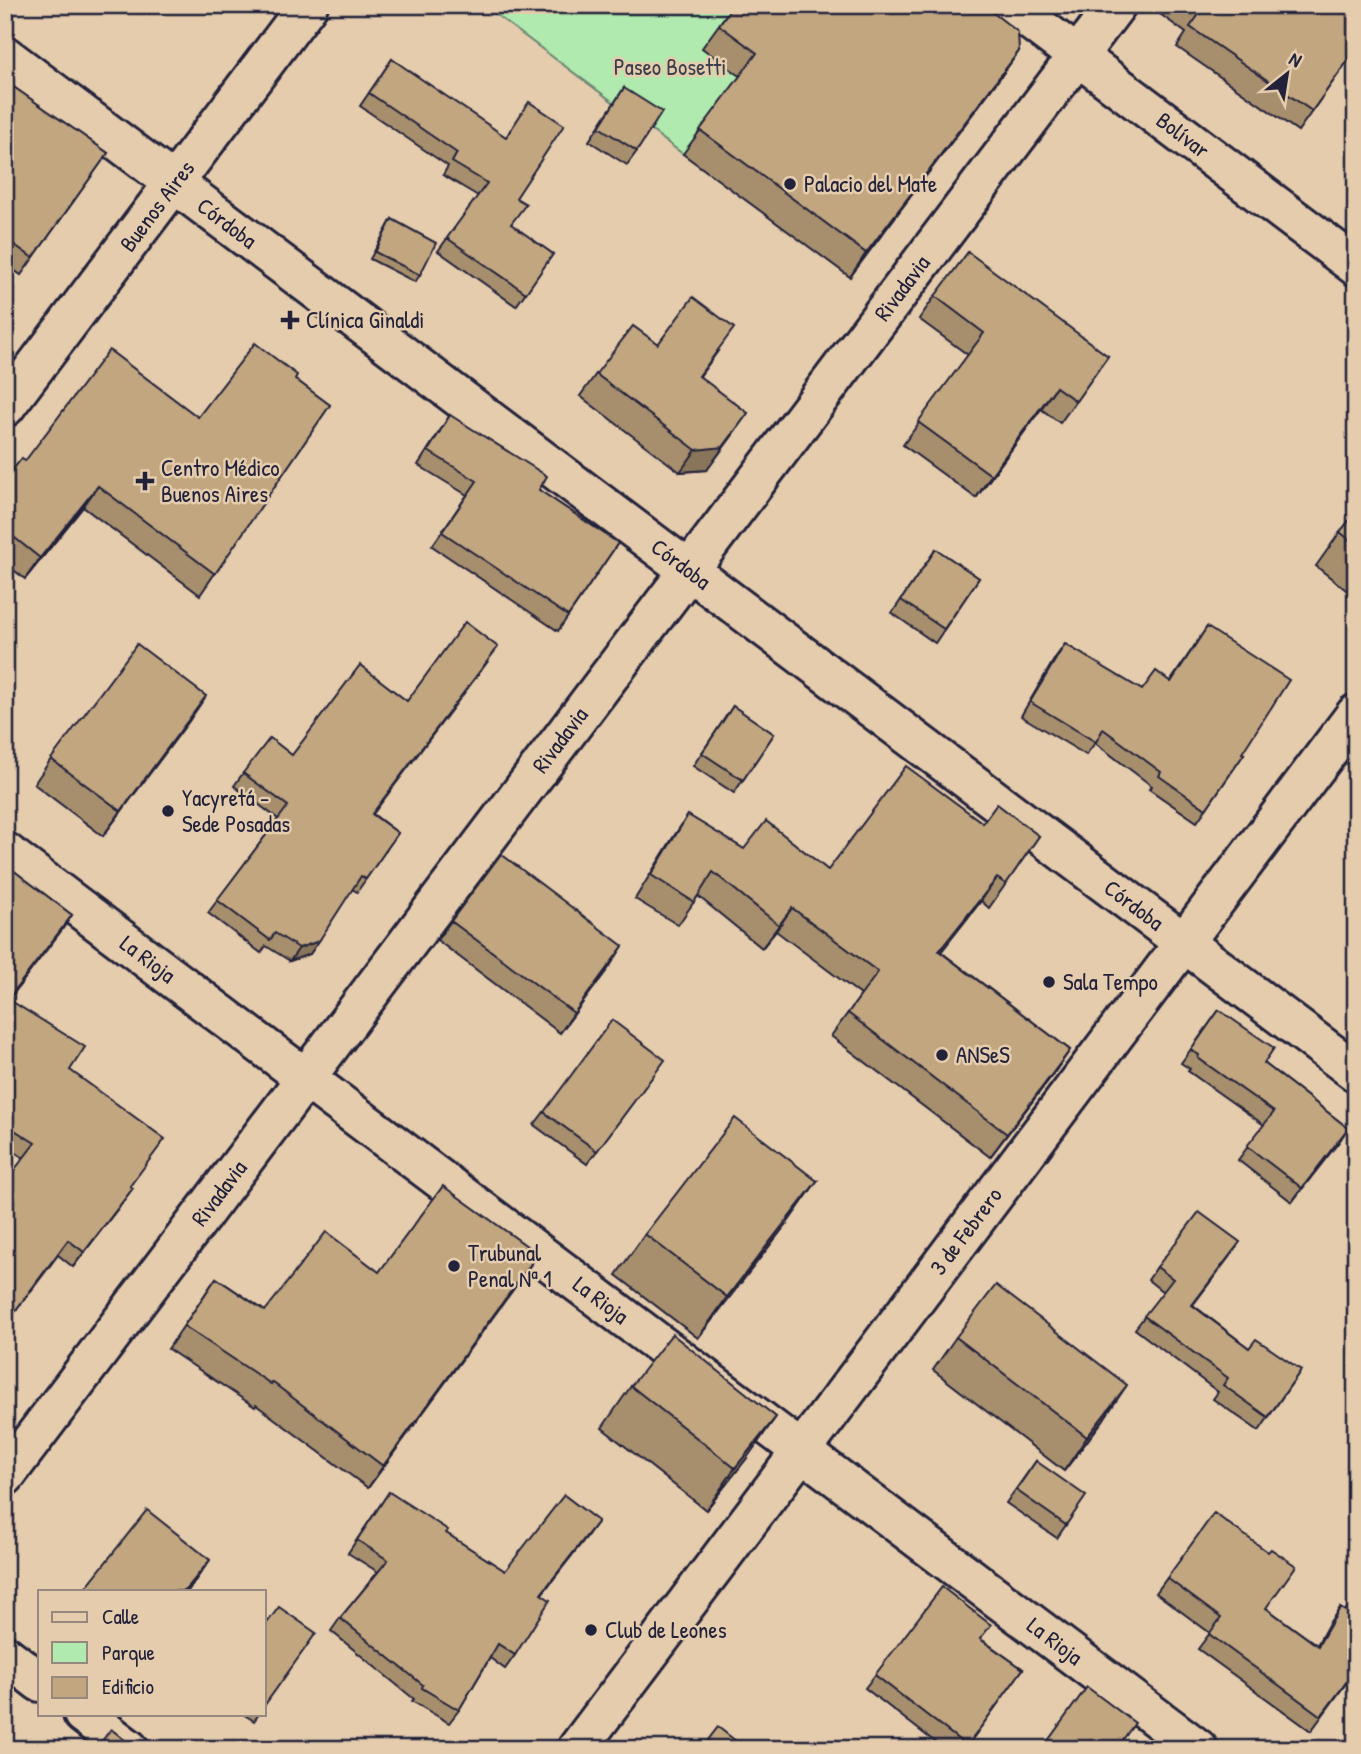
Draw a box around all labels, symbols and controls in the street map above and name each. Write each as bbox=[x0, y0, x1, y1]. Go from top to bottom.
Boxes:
north arrow bbox=[1252, 38, 1322, 108]
text: N bbox=[1285, 45, 1306, 73]
park label: Paseo Bosetti bbox=[614, 51, 726, 82]
street label: Bolívar bbox=[1150, 104, 1216, 165]
street label: Buenos Aires bbox=[112, 154, 201, 258]
place label: Palacio del Mate bbox=[804, 168, 937, 199]
marker: Palacio del Mate bbox=[782, 176, 798, 192]
street label: Córdoba bbox=[191, 190, 264, 255]
street label: Rivadavia bbox=[867, 248, 937, 327]
place label: Clínica Ginaldi bbox=[306, 304, 425, 335]
marker: Clínica Ginaldi bbox=[280, 310, 300, 330]
place label: Centro Médico Buenos Aires bbox=[161, 452, 280, 509]
marker: Centro Médico Buenos Aires bbox=[135, 471, 155, 491]
street label: Córdoba bbox=[645, 531, 718, 596]
street label: Rivadavia bbox=[525, 700, 595, 779]
place label: Yacyretá - Sede Posadas bbox=[182, 782, 290, 839]
marker: Yacyretá - Sede Posadas bbox=[160, 803, 176, 819]
street label: Córdoba bbox=[1098, 872, 1171, 937]
street label: La Rioja bbox=[114, 928, 182, 990]
place label: Sala Tempo bbox=[1063, 966, 1158, 997]
marker: Sala Tempo bbox=[1041, 974, 1057, 990]
place label: ANSeS bbox=[956, 1039, 1010, 1070]
marker: ANSeS bbox=[934, 1047, 950, 1063]
street label: Rivadavia bbox=[184, 1153, 254, 1232]
street label: 3 de Febrero bbox=[922, 1180, 1009, 1281]
place label: Trubunal Penal Nª 1 bbox=[468, 1237, 552, 1294]
marker: Trubunal Penal Nª 1 bbox=[446, 1258, 462, 1274]
street label: La Rioja bbox=[567, 1269, 635, 1331]
legend bbox=[38, 1590, 266, 1716]
text: Calle bbox=[102, 1602, 139, 1631]
street label: La Rioja bbox=[1021, 1610, 1089, 1672]
place label: Club de Leones bbox=[605, 1614, 727, 1645]
marker: Club de Leones bbox=[583, 1622, 599, 1638]
text: Parque bbox=[102, 1638, 155, 1667]
text: Edificio bbox=[102, 1672, 154, 1701]

